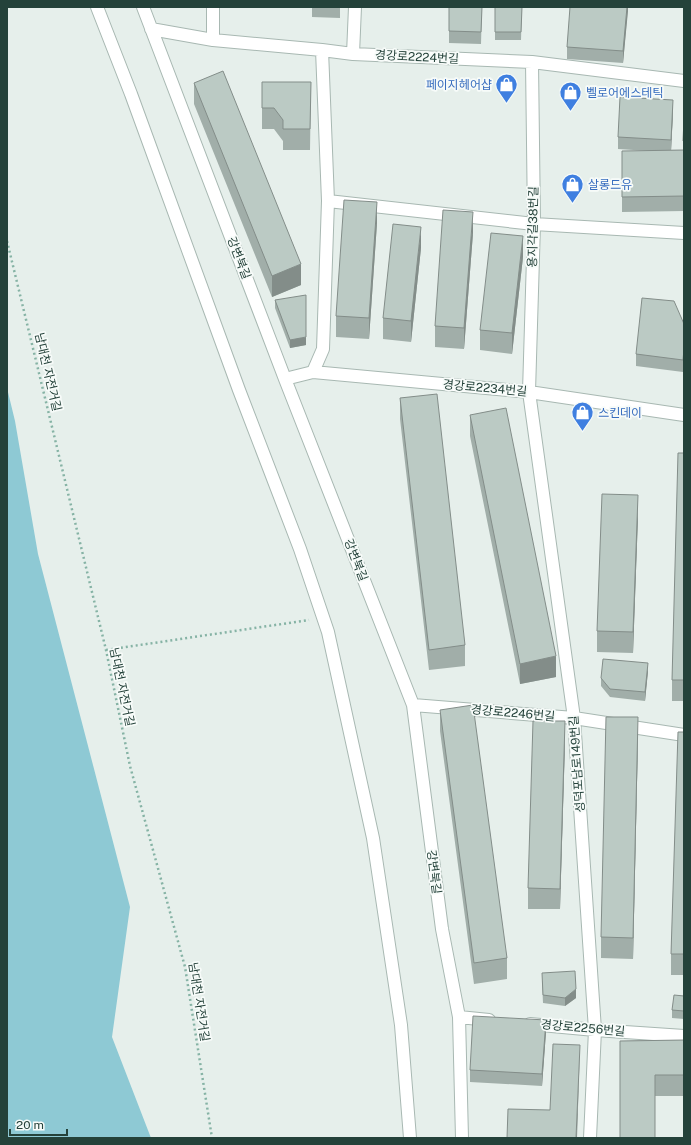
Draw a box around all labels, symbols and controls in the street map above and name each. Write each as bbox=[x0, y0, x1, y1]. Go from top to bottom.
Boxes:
street label: 경강로2224번길 bbox=[375, 48, 459, 66]
shop icon: 페이지헤어샵 bbox=[494, 72, 520, 105]
place label: 페이지헤어샵 bbox=[426, 78, 492, 92]
shop icon: 벨로어에스테틱 bbox=[557, 80, 583, 113]
place label: 벨로어에스테틱 bbox=[586, 86, 663, 100]
shop icon: 살롱드유 bbox=[560, 172, 586, 205]
place label: 살롱드유 bbox=[588, 178, 632, 192]
street label: 용지각길38번길 bbox=[525, 186, 541, 268]
street label: 강변북길 bbox=[225, 235, 253, 281]
street label: 남대천 자전거길 bbox=[32, 331, 64, 413]
street label: 경강로2234번길 bbox=[442, 377, 528, 399]
shop icon: 스킨데이 bbox=[569, 400, 595, 433]
place label: 스킨데이 bbox=[598, 406, 642, 420]
street label: 강변북길 bbox=[342, 537, 370, 583]
street label: 남대천 자전거길 bbox=[107, 646, 137, 728]
street label: 경강로2246번길 bbox=[470, 702, 556, 724]
street label: 성덕포남로149번길 bbox=[567, 715, 587, 813]
street label: 강변북길 bbox=[424, 849, 444, 895]
street label: 남대천 자전거길 bbox=[186, 961, 212, 1043]
street label: 경강로2256번길 bbox=[540, 1017, 626, 1039]
scale bar bbox=[10, 1111, 67, 1137]
text: 20 m bbox=[16, 1118, 44, 1132]

